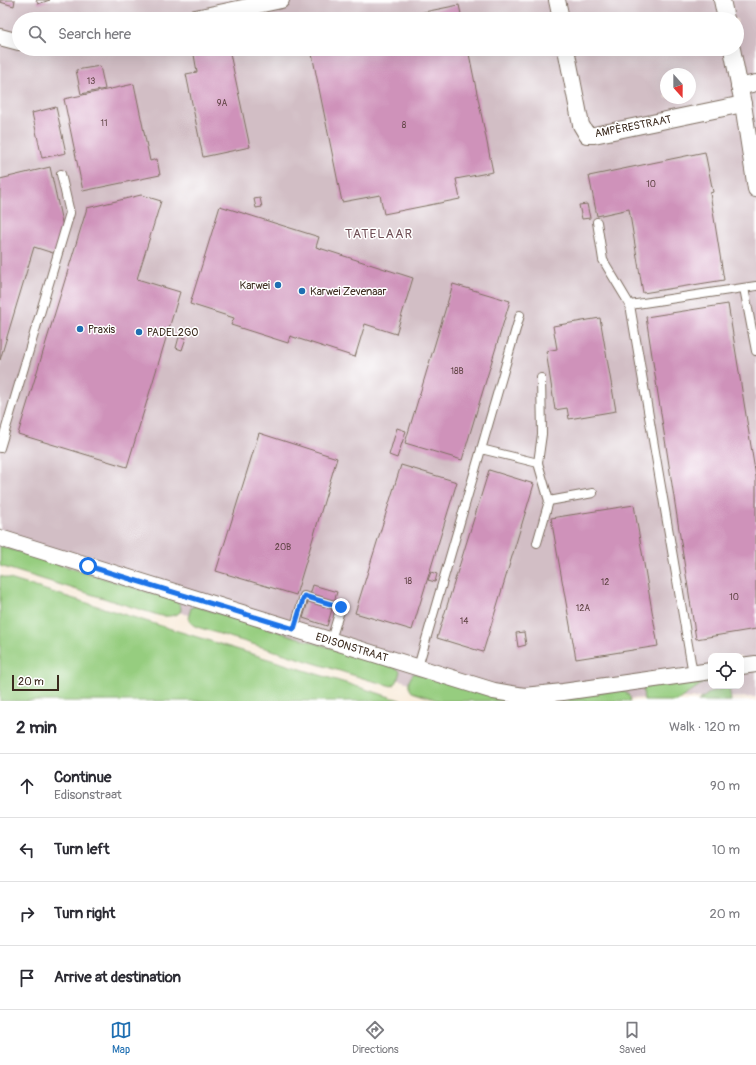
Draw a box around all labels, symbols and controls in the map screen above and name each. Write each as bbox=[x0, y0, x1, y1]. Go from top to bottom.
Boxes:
search box bbox=[12, 12, 744, 56]
icon: search bbox=[26, 23, 48, 45]
text: Search here bbox=[58, 25, 131, 44]
north arrow bbox=[660, 68, 696, 104]
house number: 13 bbox=[87, 76, 95, 87]
house number: 9A bbox=[217, 98, 227, 109]
street label: AMPÈRESTRAAT bbox=[594, 113, 673, 140]
house number: 11 bbox=[100, 118, 108, 129]
house number: 8 bbox=[402, 120, 407, 131]
house number: 10 bbox=[646, 179, 656, 190]
district label: TATELAAR bbox=[345, 226, 413, 242]
place label: Karwei bbox=[240, 279, 270, 292]
marker: Karwei bbox=[273, 280, 283, 290]
place label: Karwei Zevenaar bbox=[310, 285, 386, 298]
marker: Karwei Zevenaar bbox=[297, 286, 307, 296]
place label: Praxis bbox=[88, 323, 115, 336]
marker: Praxis bbox=[75, 324, 85, 334]
place label: PADEL2GO bbox=[147, 326, 198, 339]
marker: PADEL2GO bbox=[134, 327, 144, 337]
house number: 18B bbox=[450, 366, 464, 377]
house number: 20B bbox=[275, 542, 291, 553]
route start bbox=[79, 557, 97, 575]
house number: 18 bbox=[404, 576, 412, 587]
house number: 12 bbox=[601, 577, 609, 588]
house number: 10 bbox=[729, 592, 739, 603]
route end bbox=[332, 598, 350, 616]
house number: 12A bbox=[576, 603, 590, 614]
house number: 14 bbox=[460, 616, 469, 627]
street label: EDISONSTRAAT bbox=[314, 630, 390, 665]
map controls bbox=[708, 653, 744, 689]
button: locate bbox=[708, 653, 744, 689]
scale bar bbox=[12, 673, 59, 692]
text: 20 m bbox=[18, 675, 44, 688]
text: 2 min bbox=[16, 717, 57, 738]
text: Walk · 120 m bbox=[669, 719, 740, 735]
text: Continue bbox=[54, 768, 112, 787]
icon: ahead bbox=[16, 775, 38, 797]
text: 90 m bbox=[710, 778, 740, 794]
text: Edisonstraat bbox=[54, 787, 122, 803]
icon: left bbox=[16, 839, 38, 861]
text: Turn left bbox=[54, 840, 110, 859]
text: 10 m bbox=[712, 842, 740, 858]
icon: right bbox=[16, 903, 38, 925]
text: Turn right bbox=[54, 904, 115, 923]
text: 20 m bbox=[709, 906, 740, 922]
icon: arrive bbox=[16, 967, 38, 989]
text: Arrive at destination bbox=[54, 968, 181, 987]
tab: Map bbox=[110, 1019, 132, 1056]
tab: Directions bbox=[352, 1019, 399, 1056]
tab: Saved bbox=[619, 1019, 646, 1056]

